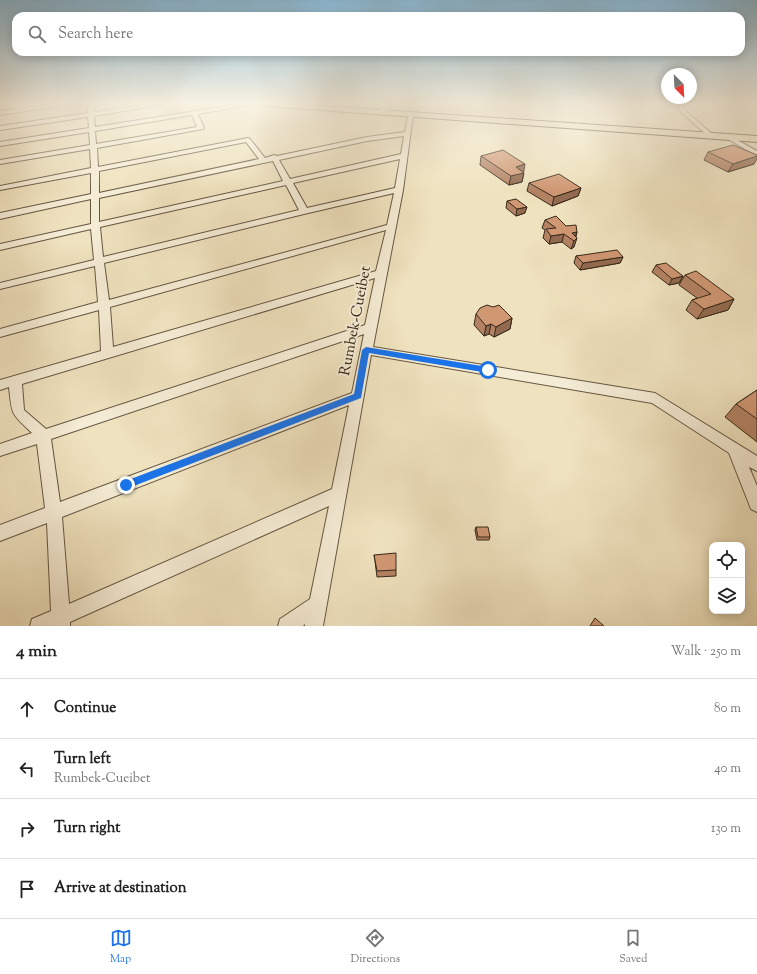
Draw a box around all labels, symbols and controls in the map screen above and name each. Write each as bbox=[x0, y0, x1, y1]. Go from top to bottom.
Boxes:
search box bbox=[12, 12, 745, 56]
icon: search bbox=[26, 23, 48, 45]
text: Search here bbox=[58, 24, 133, 45]
north arrow bbox=[661, 68, 697, 104]
street label: Rumbek-Cueibet bbox=[335, 264, 377, 378]
route start bbox=[479, 361, 497, 379]
route end bbox=[117, 476, 135, 494]
map controls bbox=[709, 542, 745, 614]
button: locate bbox=[709, 542, 745, 578]
button: layers bbox=[709, 578, 745, 614]
text: 4 min bbox=[16, 640, 57, 664]
text: Walk · 250 m bbox=[671, 643, 741, 661]
icon: ahead bbox=[16, 698, 38, 720]
text: Continue bbox=[54, 698, 116, 719]
text: 80 m bbox=[714, 700, 741, 718]
text: Turn left bbox=[54, 749, 111, 770]
icon: left bbox=[16, 758, 38, 780]
text: 40 m bbox=[714, 760, 741, 778]
text: Rumbek-Cueibet bbox=[54, 770, 150, 788]
icon: right bbox=[16, 818, 38, 840]
text: Turn right bbox=[54, 818, 120, 839]
text: 130 m bbox=[711, 820, 741, 838]
icon: arrive bbox=[16, 878, 38, 900]
text: Arrive at destination bbox=[54, 878, 187, 899]
tab: Map bbox=[110, 927, 132, 967]
tab: Directions bbox=[351, 927, 400, 967]
tab: Saved bbox=[619, 927, 647, 967]

